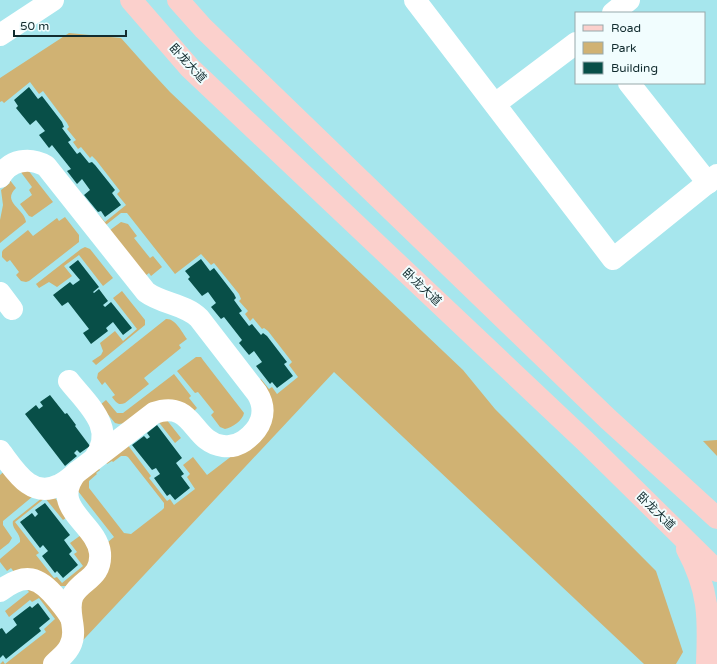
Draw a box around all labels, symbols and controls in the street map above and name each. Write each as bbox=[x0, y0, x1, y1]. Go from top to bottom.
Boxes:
scale bar bbox=[14, 12, 126, 38]
legend bbox=[575, 12, 705, 84]
text: 50 m bbox=[20, 19, 49, 33]
text: Road bbox=[611, 21, 641, 35]
street label: 卧龙大道 bbox=[167, 41, 209, 85]
text: Park bbox=[611, 41, 637, 55]
text: Building bbox=[611, 61, 658, 75]
street label: 卧龙大道 bbox=[400, 266, 444, 308]
street label: 卧龙大道 bbox=[634, 489, 678, 533]

